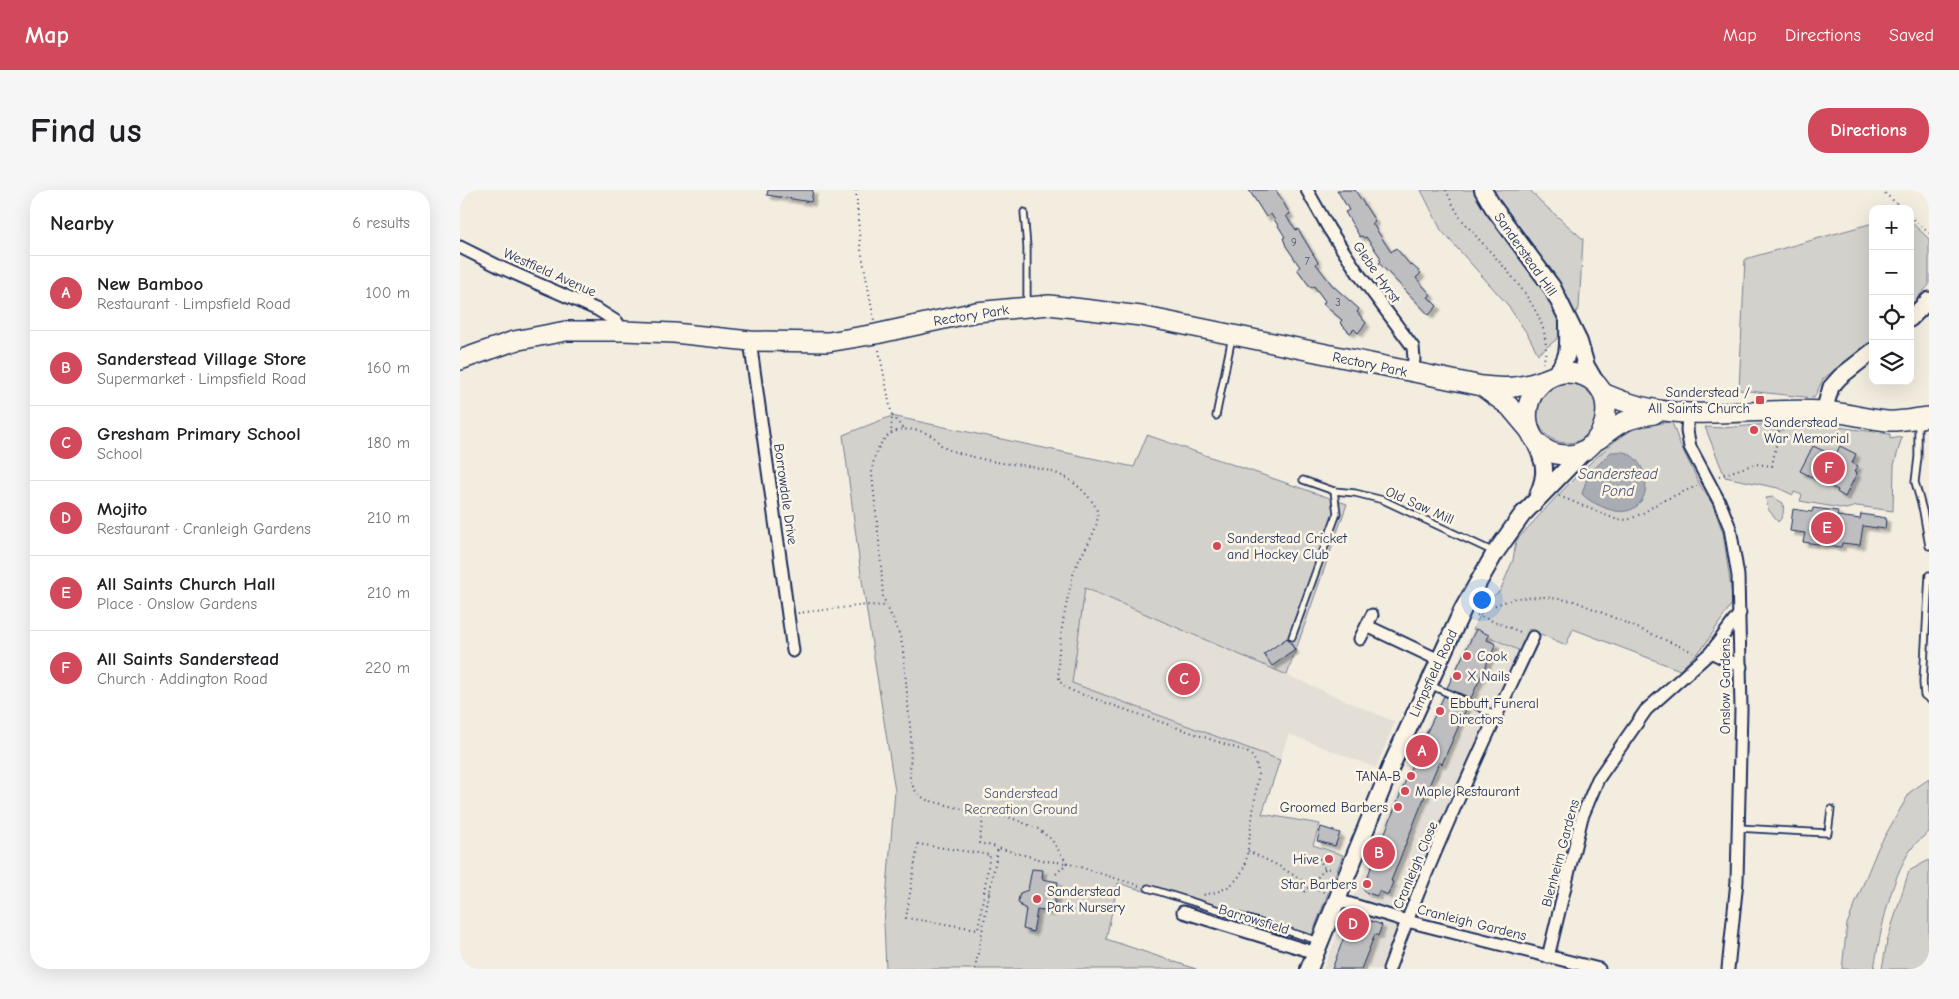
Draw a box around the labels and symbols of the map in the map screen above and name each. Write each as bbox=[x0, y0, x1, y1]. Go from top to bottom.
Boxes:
street label: Sanderstead Hill bbox=[1491, 209, 1561, 299]
house number: 9 bbox=[1291, 236, 1297, 249]
street label: Glebe Hyrst bbox=[1349, 238, 1404, 307]
street label: Westfield Avenue bbox=[501, 244, 599, 301]
house number: 7 bbox=[1304, 255, 1310, 268]
house number: 3 bbox=[1335, 296, 1341, 309]
street label: Rectory Park bbox=[932, 301, 1010, 330]
street label: Rectory Park bbox=[1331, 348, 1409, 381]
place label: Sanderstead / All Saints Church bbox=[1648, 384, 1750, 417]
marker: Sanderstead / All Saints Church bbox=[1754, 394, 1766, 406]
place label: Sanderstead War Memorial bbox=[1764, 414, 1849, 447]
marker: Sanderstead War Memorial bbox=[1748, 424, 1760, 436]
street label: Borrowdale Drive bbox=[770, 442, 801, 546]
pin: F bbox=[1813, 449, 1845, 487]
water label: Sanderstead Pond bbox=[1578, 465, 1659, 500]
street label: Old Saw Mill bbox=[1383, 483, 1457, 528]
pin: E bbox=[1811, 509, 1843, 547]
place label: Sanderstead Cricket and Hockey Club bbox=[1227, 530, 1348, 563]
marker: Sanderstead Cricket and Hockey Club bbox=[1211, 540, 1223, 552]
your location bbox=[1469, 587, 1495, 613]
street label: Limpsfield Road bbox=[1406, 627, 1461, 720]
street label: Onslow Gardens bbox=[1717, 638, 1734, 734]
place label: Cook bbox=[1477, 648, 1507, 665]
marker: Cook bbox=[1461, 650, 1473, 662]
pin: C bbox=[1168, 660, 1200, 698]
place label: X Nails bbox=[1467, 668, 1510, 685]
marker: X Nails bbox=[1451, 670, 1463, 682]
place label: Ebbutt Funeral Directors bbox=[1450, 695, 1539, 728]
marker: Ebbutt Funeral Directors bbox=[1434, 705, 1446, 717]
pin: A bbox=[1406, 732, 1438, 770]
place label: TANA-B bbox=[1356, 768, 1401, 785]
marker: TANA-B bbox=[1405, 770, 1417, 782]
place label: Maple Restaurant bbox=[1415, 783, 1520, 800]
park label: Sanderstead Recreation Ground bbox=[964, 785, 1078, 818]
marker: Maple Restaurant bbox=[1399, 785, 1411, 797]
street label: Blenheim Gardens bbox=[1538, 797, 1583, 909]
place label: Groomed Barbers bbox=[1280, 799, 1388, 816]
marker: Groomed Barbers bbox=[1392, 801, 1404, 813]
street label: Cranleigh Close bbox=[1389, 819, 1442, 912]
pin: B bbox=[1363, 834, 1395, 872]
place label: Hive bbox=[1293, 851, 1319, 868]
marker: Hive bbox=[1323, 853, 1335, 865]
place label: Star Barbers bbox=[1281, 876, 1357, 893]
marker: Star Barbers bbox=[1361, 878, 1373, 890]
place label: Sanderstead Park Nursery bbox=[1047, 883, 1126, 916]
marker: Sanderstead Park Nursery bbox=[1031, 893, 1043, 905]
street label: Barrowsfield bbox=[1216, 901, 1291, 938]
street label: Cranleigh Gardens bbox=[1415, 901, 1528, 944]
pin: D bbox=[1337, 905, 1369, 943]

